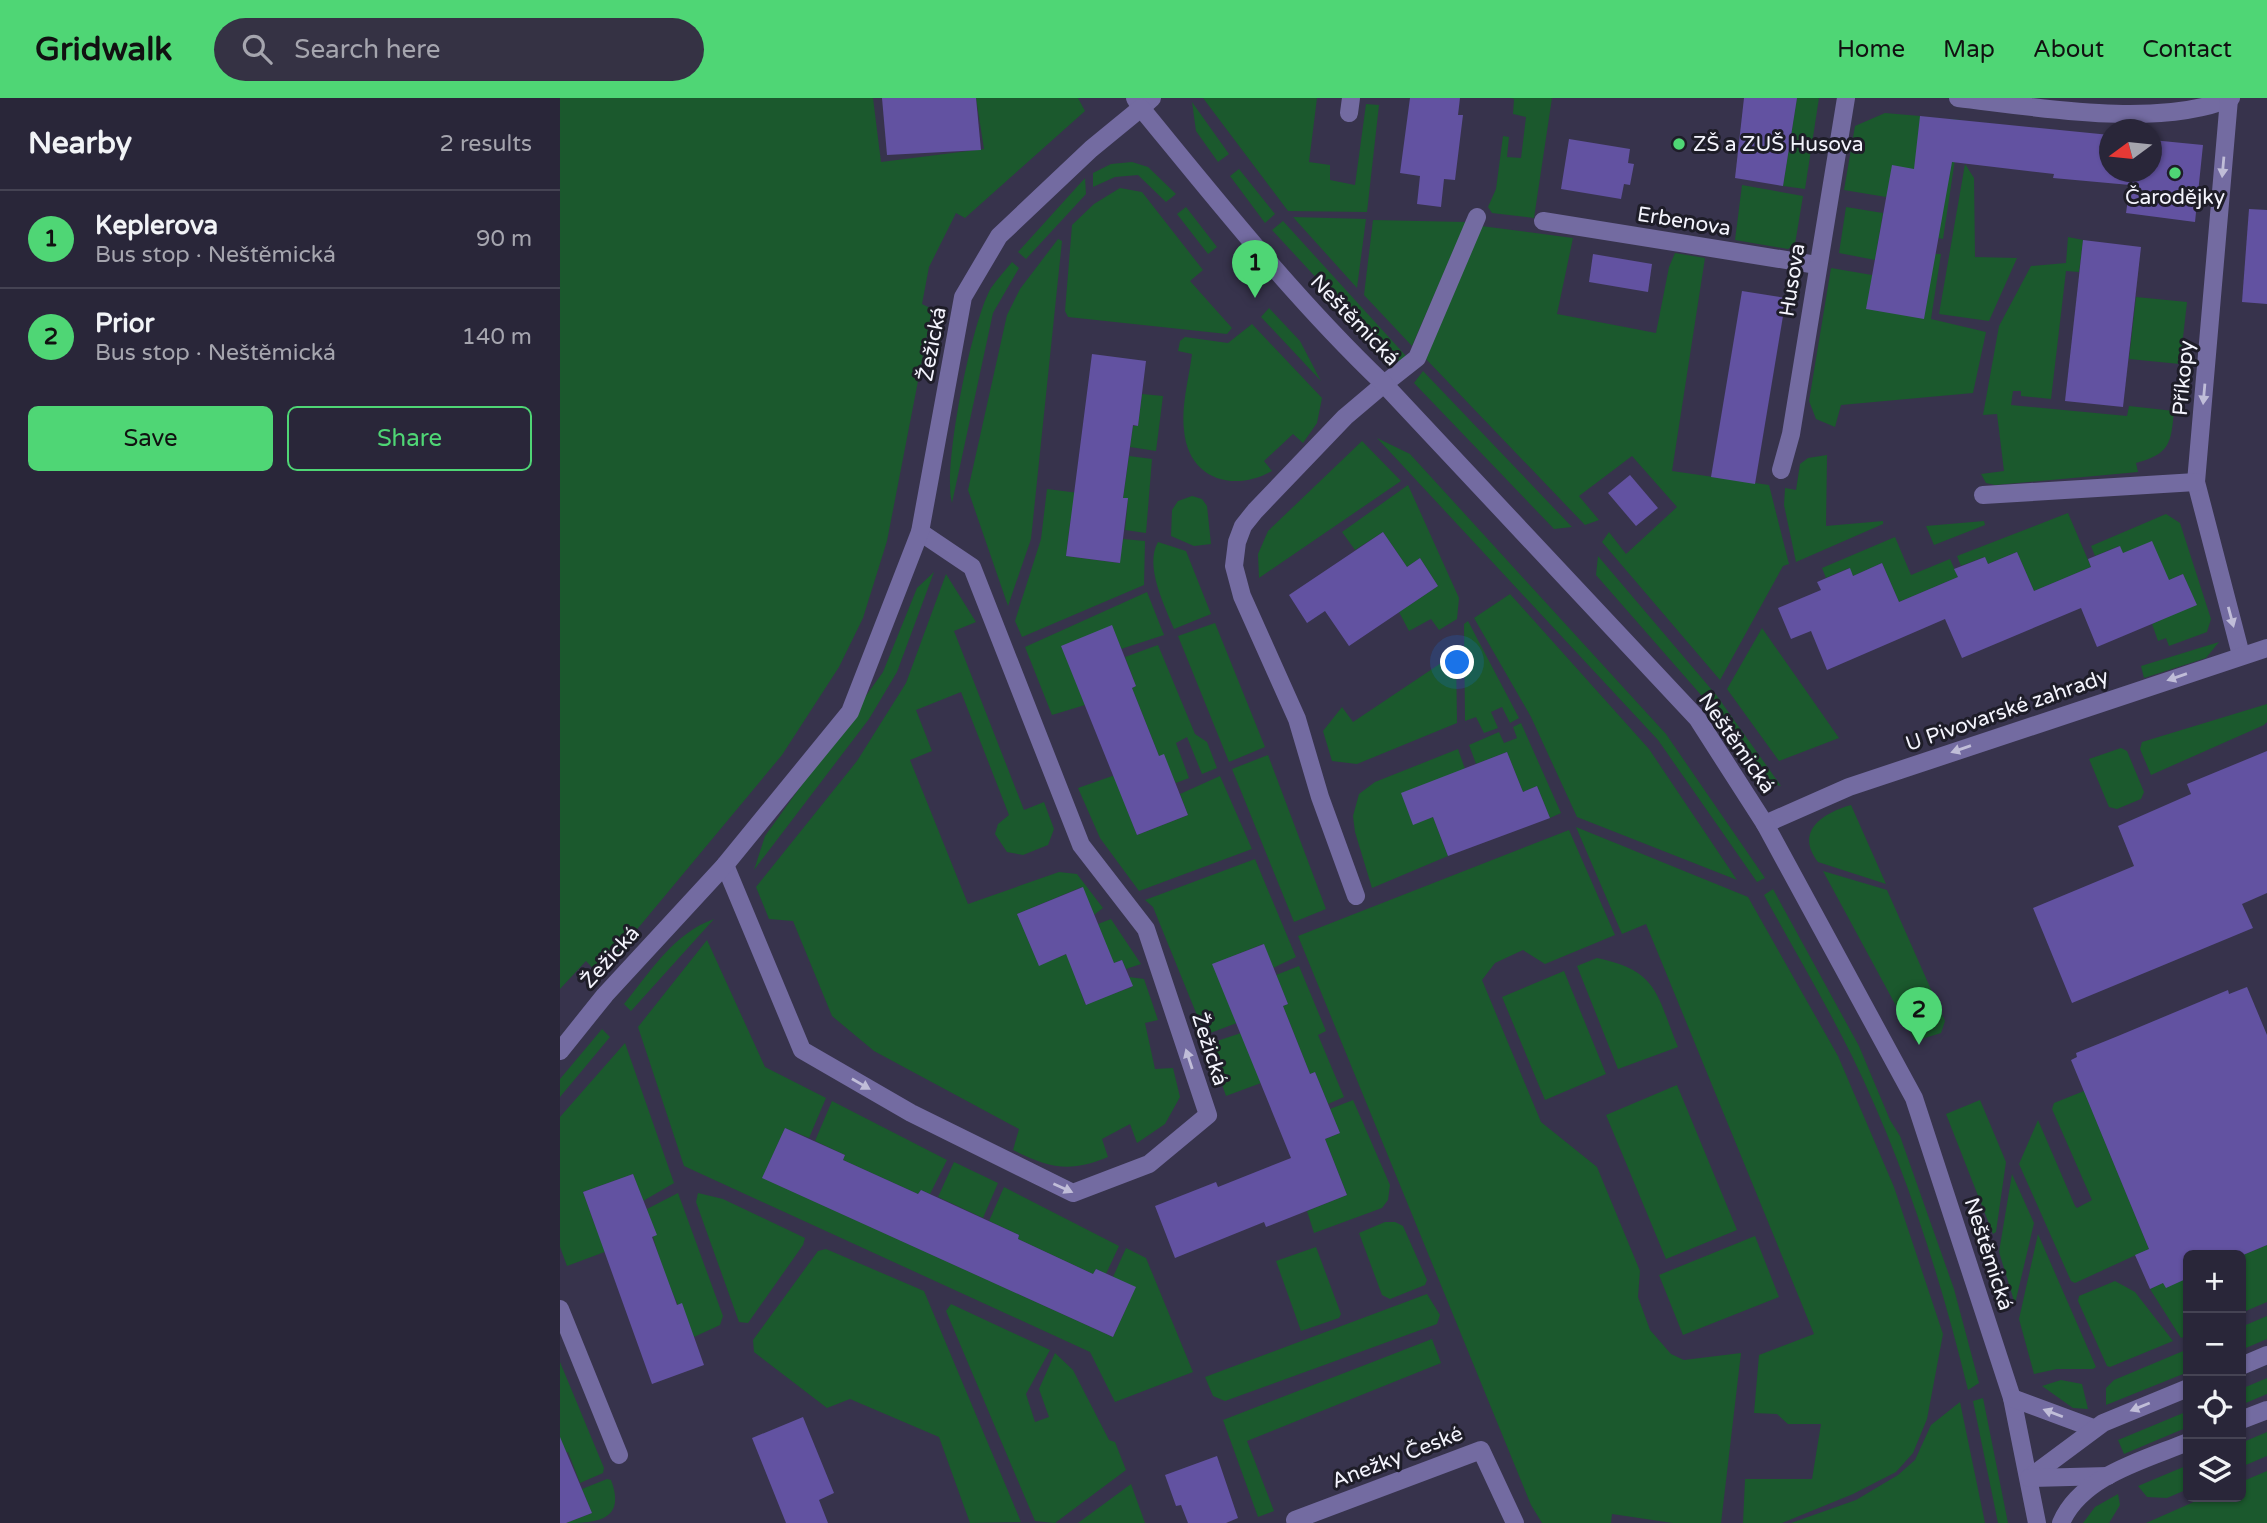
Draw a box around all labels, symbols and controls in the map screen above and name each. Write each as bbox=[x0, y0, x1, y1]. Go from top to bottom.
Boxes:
search box bbox=[214, 18, 704, 81]
text: Gridwalk bbox=[35, 30, 172, 69]
icon: search bbox=[238, 30, 276, 68]
text: Search here bbox=[294, 34, 441, 65]
text: Home bbox=[1837, 35, 1905, 64]
text: Map bbox=[1943, 35, 1995, 64]
text: About bbox=[2033, 35, 2104, 64]
text: Contact bbox=[2142, 35, 2232, 64]
north arrow bbox=[2099, 119, 2162, 182]
text: Nearby bbox=[28, 125, 132, 162]
text: 2 results bbox=[439, 130, 532, 158]
place label: ZŠ a ZUŠ Husova bbox=[1693, 132, 1864, 157]
marker: ZŠ a ZUŠ Husova bbox=[1671, 136, 1687, 152]
one-way arrow bbox=[2217, 157, 2228, 179]
marker: Čarodějky bbox=[2167, 165, 2183, 181]
place label: Čarodějky bbox=[2125, 185, 2225, 210]
street label: Erbenova bbox=[1635, 202, 1733, 241]
text: Keplerova bbox=[95, 210, 218, 241]
text: 1 bbox=[44, 225, 58, 253]
text: 90 m bbox=[476, 225, 532, 253]
pin: 1 bbox=[1232, 240, 1278, 298]
text: Bus stop · Neštěmická bbox=[95, 241, 336, 269]
street label: Husova bbox=[1774, 242, 1811, 319]
street label: Neštěmická bbox=[1305, 270, 1404, 371]
street label: Žežická bbox=[913, 305, 952, 383]
text: Prior bbox=[95, 308, 154, 339]
text: 2 bbox=[44, 323, 58, 351]
text: 140 m bbox=[462, 323, 532, 351]
text: Bus stop · Neštěmická bbox=[95, 339, 336, 367]
street label: Příkopy bbox=[2168, 339, 2199, 417]
one-way arrow bbox=[2198, 383, 2209, 405]
button: Save bbox=[28, 406, 273, 471]
button: Share bbox=[287, 406, 532, 471]
one-way arrow bbox=[2226, 606, 2237, 628]
your location bbox=[1440, 645, 1474, 679]
street label: U Pivovarské zahrady bbox=[1902, 664, 2112, 757]
one-way arrow bbox=[2166, 672, 2187, 683]
street label: Neštěmická bbox=[1693, 688, 1780, 798]
one-way arrow bbox=[1950, 744, 1971, 755]
street label: Žežická bbox=[576, 921, 645, 994]
pin: 2 bbox=[1896, 987, 1942, 1045]
street label: Žežická bbox=[1186, 1010, 1233, 1089]
one-way arrow bbox=[1183, 1049, 1194, 1070]
one-way arrow bbox=[852, 1078, 871, 1090]
one-way arrow bbox=[1053, 1182, 1073, 1194]
street label: Neštěmická bbox=[1959, 1195, 2018, 1314]
map controls bbox=[2183, 1250, 2246, 1502]
button: + bbox=[2183, 1250, 2246, 1313]
button: − bbox=[2183, 1313, 2246, 1376]
button: locate bbox=[2183, 1376, 2246, 1439]
one-way arrow bbox=[2130, 1402, 2151, 1413]
one-way arrow bbox=[2042, 1407, 2063, 1418]
street label: Anežky České bbox=[1328, 1421, 1466, 1494]
button: layers bbox=[2183, 1439, 2246, 1502]

